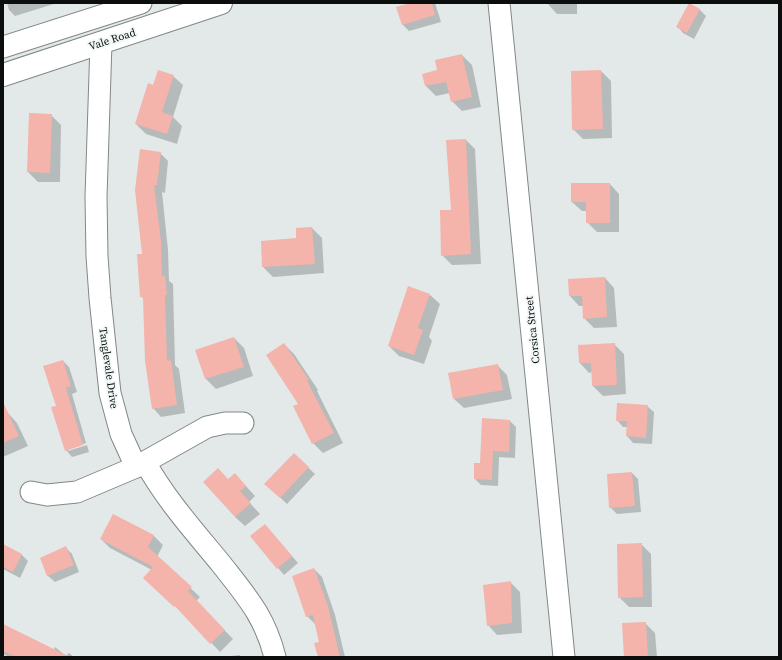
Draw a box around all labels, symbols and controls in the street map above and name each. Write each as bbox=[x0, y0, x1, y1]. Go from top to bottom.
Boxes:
street label: Vale Road bbox=[87, 25, 138, 54]
street label: Corsica Street bbox=[521, 295, 543, 364]
street label: Tanglevale Drive bbox=[95, 327, 122, 410]

